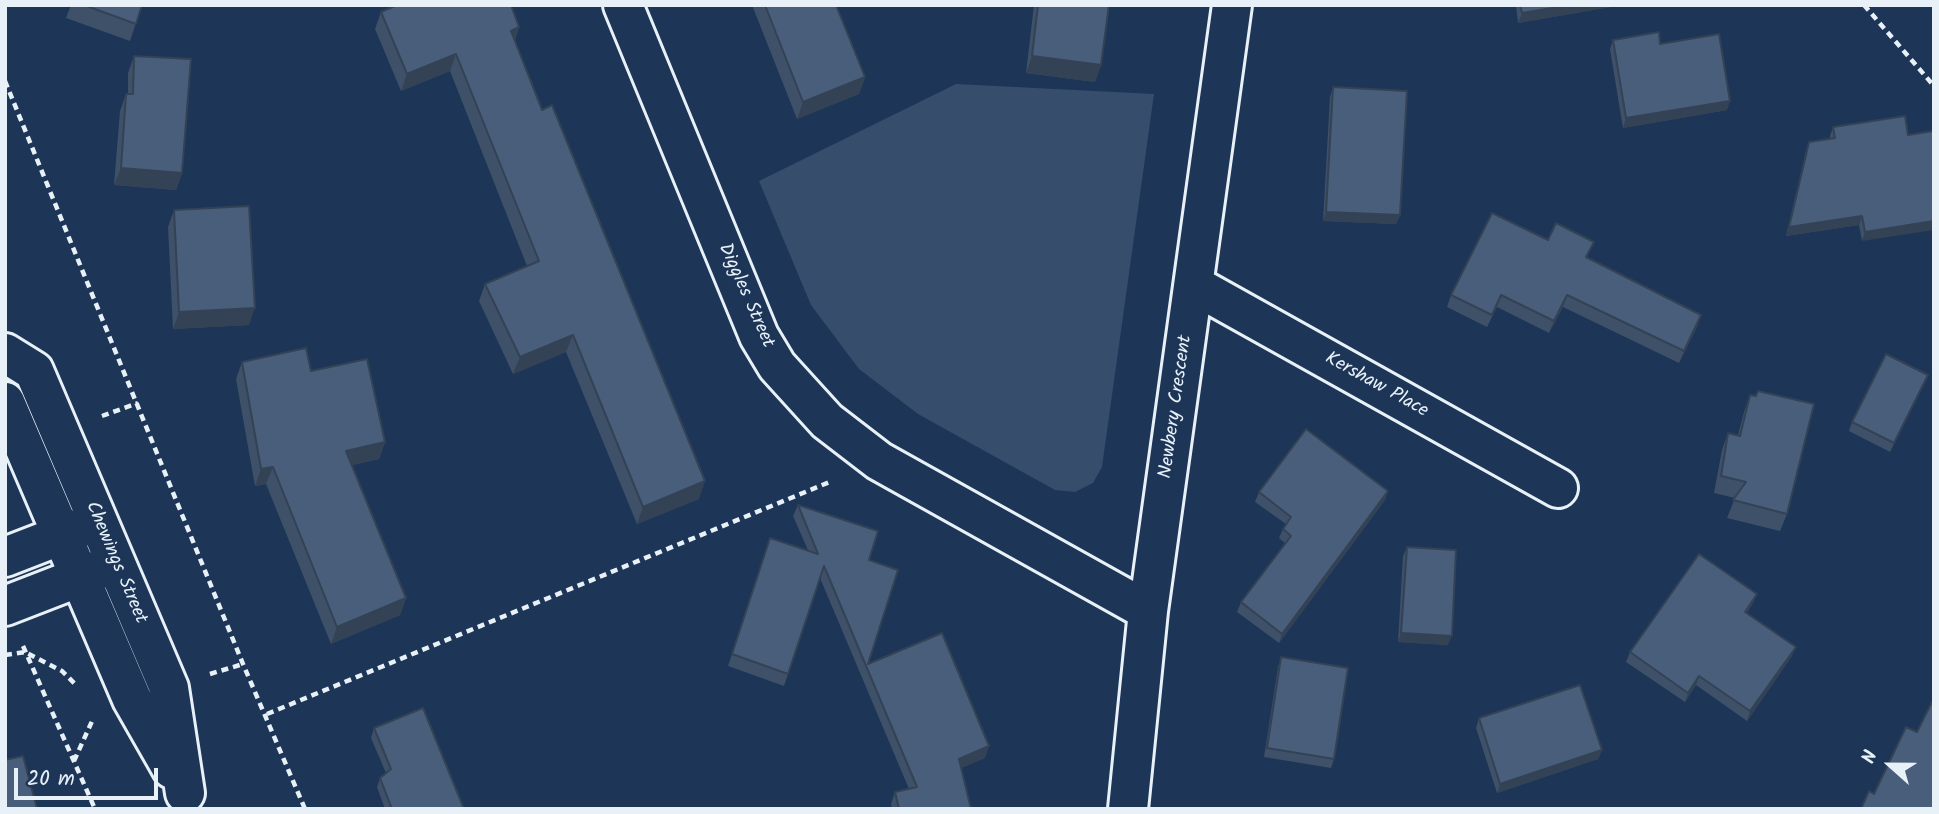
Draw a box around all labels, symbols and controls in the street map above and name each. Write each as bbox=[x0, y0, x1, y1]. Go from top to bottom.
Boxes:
street label: Diggles Street bbox=[712, 240, 778, 352]
street label: Newbery Crescent bbox=[1156, 334, 1198, 480]
street label: Kershaw Place bbox=[1320, 348, 1432, 424]
street label: Chewings Street bbox=[79, 498, 151, 628]
north arrow bbox=[1855, 730, 1925, 800]
text: N bbox=[1854, 746, 1887, 768]
scale bar bbox=[18, 754, 161, 798]
text: 20 m bbox=[27, 763, 75, 796]

